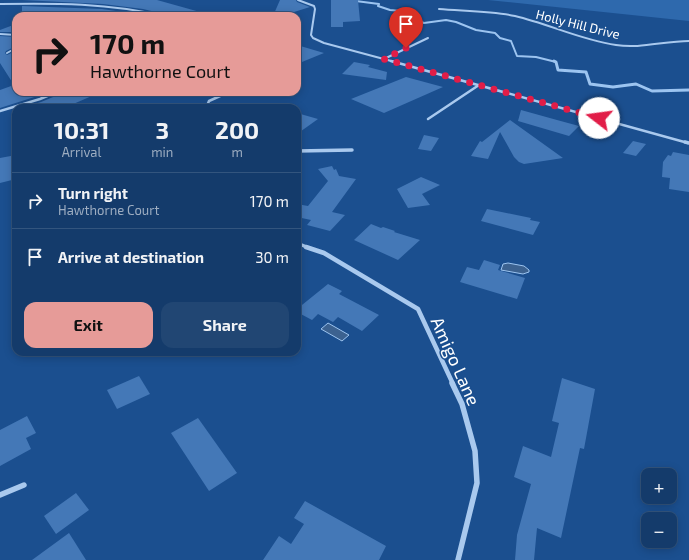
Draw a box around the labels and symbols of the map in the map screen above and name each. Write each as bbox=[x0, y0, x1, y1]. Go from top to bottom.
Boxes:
street label: Holly Hill Drive bbox=[534, 6, 622, 42]
pin bbox=[389, 7.0, 423, 48]
position arrow bbox=[578, 97, 620, 139]
street label: Amigo Lane bbox=[427, 313, 485, 409]

